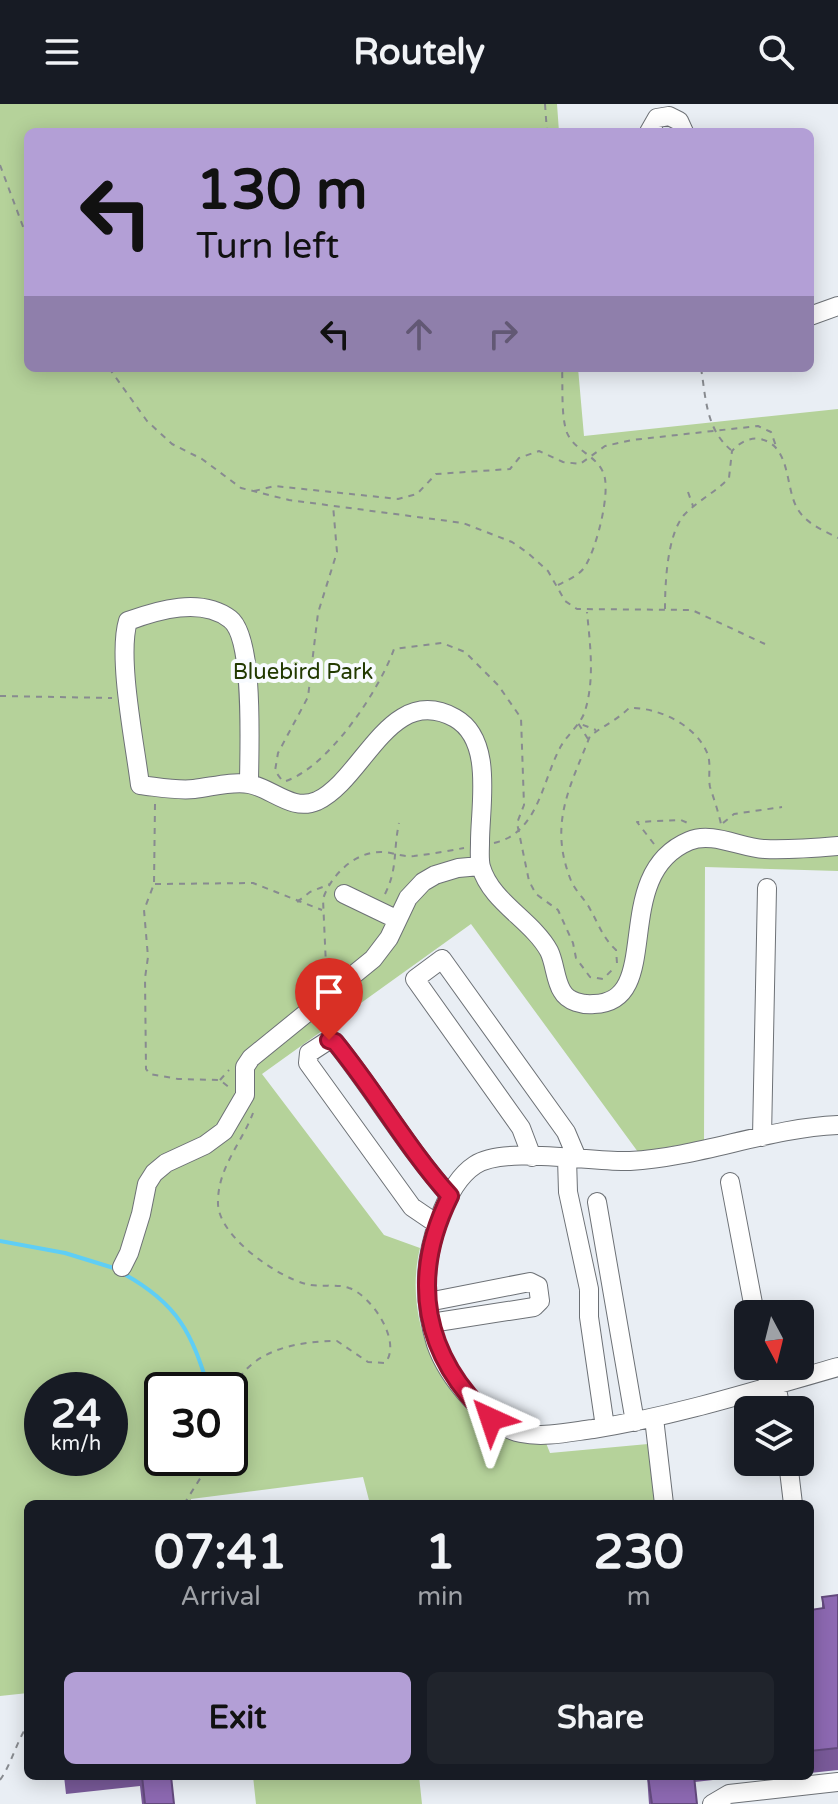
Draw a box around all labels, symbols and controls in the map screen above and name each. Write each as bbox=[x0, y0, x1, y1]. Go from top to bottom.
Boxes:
icon: menu bbox=[40, 30, 84, 74]
icon: search bbox=[754, 30, 798, 74]
text: Routely bbox=[353, 31, 485, 74]
text: 130 m bbox=[196, 157, 367, 224]
icon: left bbox=[64, 160, 168, 264]
text: Turn left bbox=[196, 225, 339, 268]
icon: left bbox=[313, 312, 357, 356]
icon: ahead bbox=[397, 312, 441, 356]
icon: right bbox=[481, 312, 525, 356]
park label: Bluebird Park bbox=[233, 659, 373, 685]
pin bbox=[295, 958, 363, 1040]
icon: arrive bbox=[307, 970, 351, 1014]
north arrow bbox=[734, 1300, 814, 1380]
map controls bbox=[734, 1300, 814, 1476]
speed limit sign: 30 bbox=[144, 1372, 248, 1476]
position arrow bbox=[449, 1377, 533, 1461]
text: 24 bbox=[51, 1390, 101, 1438]
button: layers bbox=[734, 1396, 814, 1476]
text: km/h bbox=[51, 1432, 101, 1456]
text: 07:41 bbox=[154, 1524, 287, 1582]
text: 1 bbox=[425, 1524, 455, 1582]
text: 230 bbox=[593, 1524, 684, 1582]
text: Arrival bbox=[180, 1581, 261, 1612]
text: min bbox=[417, 1581, 463, 1612]
text: m bbox=[627, 1581, 651, 1612]
button: Exit bbox=[64, 1672, 411, 1764]
button: Share bbox=[427, 1672, 774, 1764]

